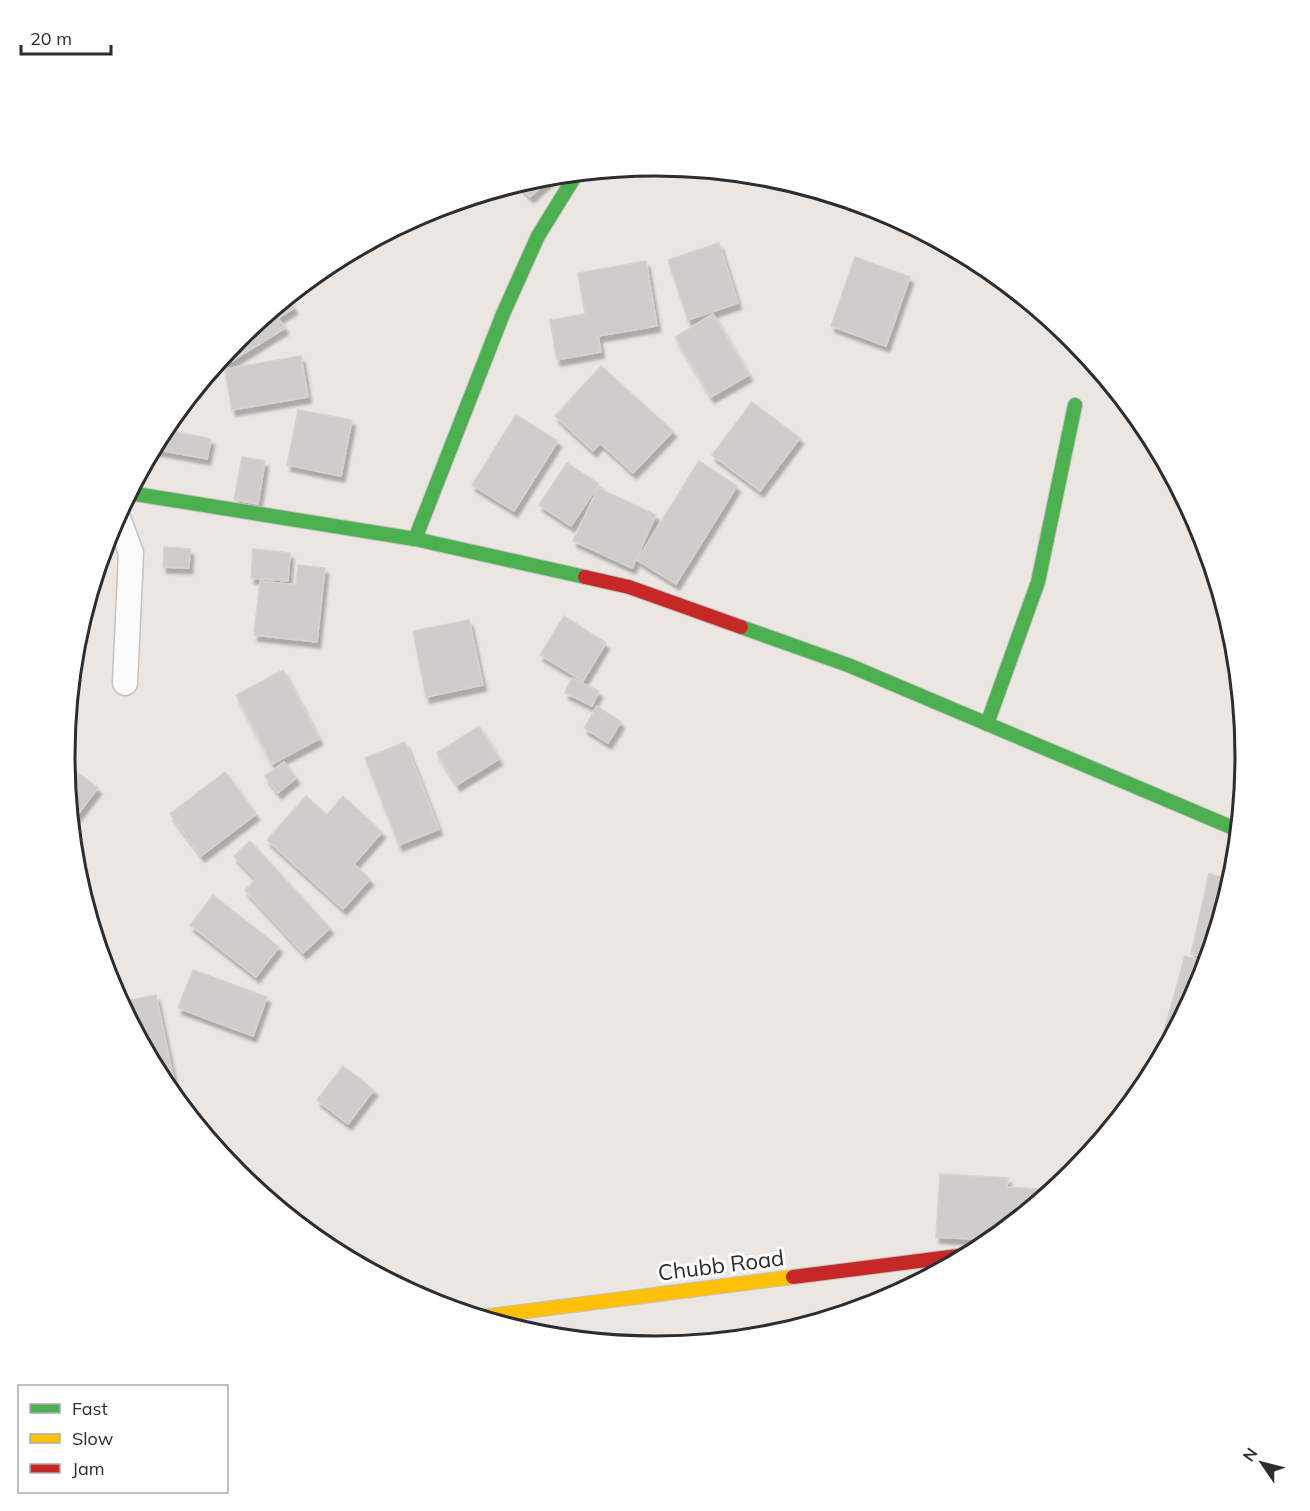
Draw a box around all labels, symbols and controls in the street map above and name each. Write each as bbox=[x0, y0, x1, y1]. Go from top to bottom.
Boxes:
scale bar bbox=[21, 18, 111, 56]
text: 20 m bbox=[30, 27, 72, 50]
street label: Chubb Road bbox=[656, 1243, 786, 1287]
legend bbox=[18, 1385, 228, 1493]
text: Fast bbox=[72, 1397, 108, 1420]
text: Slow bbox=[72, 1427, 114, 1450]
north arrow bbox=[1232, 1433, 1292, 1493]
text: N bbox=[1238, 1444, 1261, 1465]
text: Jam bbox=[72, 1457, 105, 1480]

